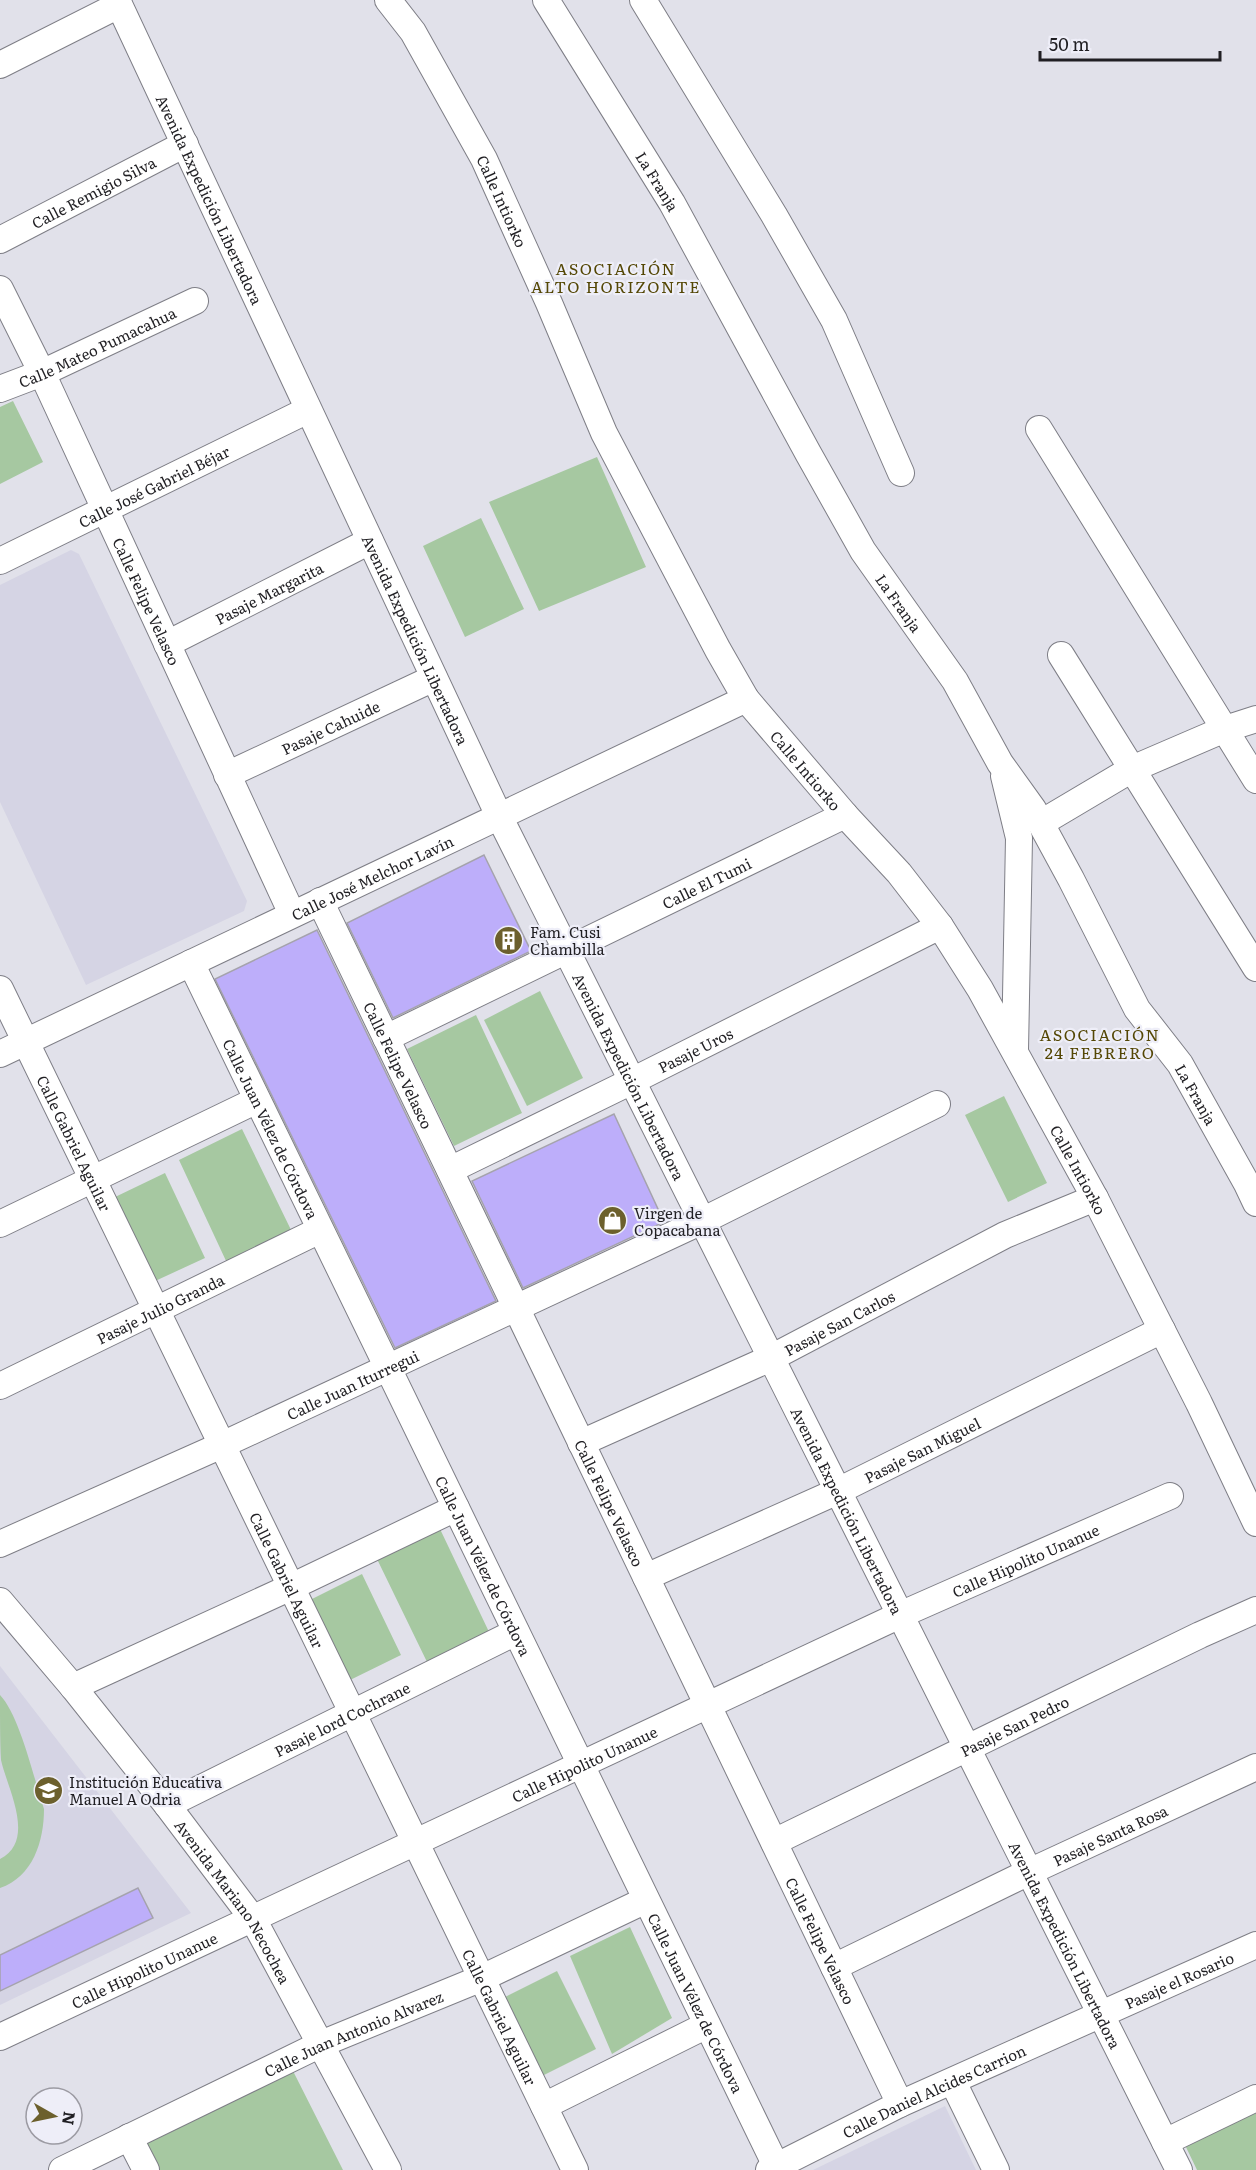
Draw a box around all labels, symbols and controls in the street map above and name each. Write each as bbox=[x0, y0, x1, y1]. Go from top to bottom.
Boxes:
scale bar bbox=[1040, 24, 1220, 62]
text: 50 m bbox=[1049, 30, 1090, 57]
street label: Avenida Expedición Libertadora bbox=[151, 90, 270, 309]
street label: La Franja bbox=[631, 146, 686, 216]
street label: Calle Remigio Silva bbox=[27, 149, 160, 233]
street label: Calle Intiorko bbox=[472, 151, 534, 251]
district label: ASOCIACIÓN ALTO HORIZONTE bbox=[531, 256, 701, 298]
street label: Calle Mateo Pumacahua bbox=[15, 300, 180, 392]
street label: Calle José Gabriel Béjar bbox=[74, 439, 233, 533]
street label: Avenida Expedición Libertadora bbox=[357, 531, 476, 749]
street label: Calle Felipe Velasco bbox=[108, 533, 187, 669]
street label: Pasaje Margarita bbox=[211, 555, 328, 630]
street label: La Franja bbox=[871, 569, 929, 637]
street label: Pasaje Cahuide bbox=[277, 694, 383, 760]
street label: Calle Intiorko bbox=[766, 725, 848, 815]
street label: Calle José Melchor Lavín bbox=[287, 828, 457, 925]
street label: Calle El Tumi bbox=[658, 851, 755, 914]
place label: Fam. Cusi Chambilla bbox=[530, 920, 605, 960]
building icon: Fam. Cusi Chambilla bbox=[493, 924, 525, 956]
street label: Avenida Expedición Libertadora bbox=[568, 968, 692, 1185]
street label: Calle Felipe Velasco bbox=[359, 998, 440, 1133]
street label: Pasaje Uros bbox=[653, 1021, 737, 1078]
district label: ASOCIACIÓN 24 FEBRERO bbox=[1040, 1022, 1160, 1064]
street label: Calle Juan Vélez de Córdova bbox=[218, 1034, 325, 1223]
street label: La Franja bbox=[1170, 1059, 1224, 1130]
street label: Calle Gabriel Aguilar bbox=[32, 1071, 118, 1215]
street label: Calle Intiorko bbox=[1045, 1120, 1113, 1218]
place label: Virgen de Copacabana bbox=[634, 1201, 721, 1241]
shop icon: Virgen de Copacabana bbox=[597, 1205, 629, 1237]
street label: Pasaje Julio Granda bbox=[92, 1267, 229, 1349]
street label: Pasaje San Carlos bbox=[780, 1284, 899, 1361]
street label: Calle Juan Iturregui bbox=[283, 1343, 422, 1425]
street label: Avenida Expedición Libertadora bbox=[786, 1403, 910, 1619]
street label: Pasaje San Miguel bbox=[860, 1411, 984, 1488]
street label: Calle Felipe Velasco bbox=[570, 1435, 651, 1570]
street label: Calle Juan Vélez de Córdova bbox=[430, 1472, 538, 1660]
street label: Calle Gabriel Aguilar bbox=[245, 1508, 331, 1652]
street label: Calle Hipolito Unanue bbox=[948, 1517, 1103, 1602]
street label: Pasaje lord Cochrane bbox=[270, 1675, 414, 1762]
street label: Pasaje San Pedro bbox=[956, 1689, 1073, 1762]
street label: Calle Hipolito Unanue bbox=[507, 1719, 661, 1807]
place label: Institución Educativa Manuel A Odria bbox=[69, 1770, 223, 1810]
school or university icon: Institución Educativa Manuel A Odria bbox=[32, 1774, 64, 1806]
street label: Pasaje Santa Rosa bbox=[1049, 1798, 1172, 1871]
street label: Avenida Mariano Necochea bbox=[170, 1814, 298, 1988]
street label: Avenida Expedición Libertadora bbox=[1004, 1837, 1128, 2053]
street label: Calle Felipe Velasco bbox=[781, 1873, 862, 2008]
street label: Calle Juan Vélez de Córdova bbox=[643, 1909, 751, 2097]
street label: Calle Hipolito Unanue bbox=[67, 1925, 221, 2014]
street label: Calle Gabriel Aguilar bbox=[457, 1945, 543, 2089]
street label: Pasaje el Rosario bbox=[1121, 1945, 1237, 2014]
street label: Calle Juan Antonio Alvarez bbox=[260, 1984, 446, 2082]
street label: Calle Daniel Alcides Carrion bbox=[838, 2038, 1029, 2143]
north arrow bbox=[24, 2086, 84, 2146]
text: N bbox=[57, 2110, 83, 2127]

